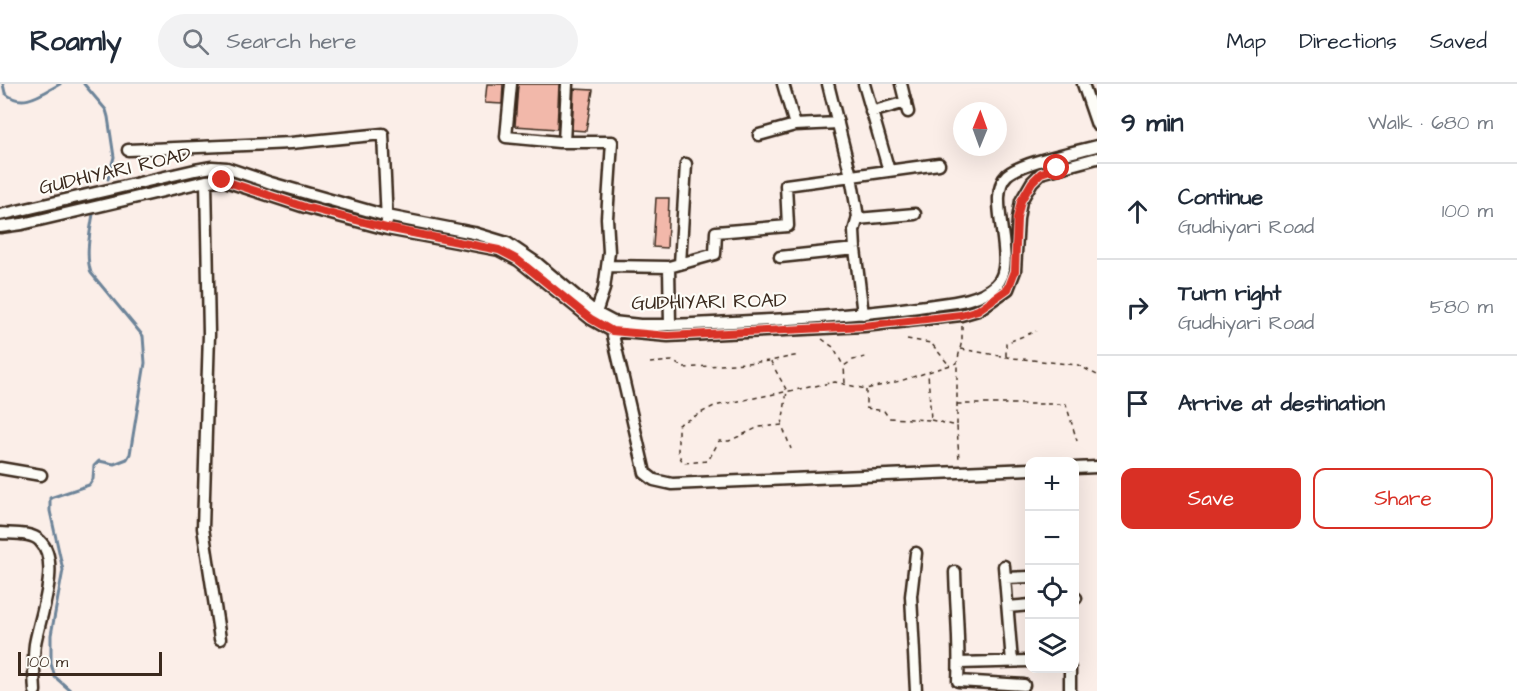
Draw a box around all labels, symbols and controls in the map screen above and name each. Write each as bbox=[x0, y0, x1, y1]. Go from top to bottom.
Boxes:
search box bbox=[158, 14, 578, 68]
text: Roamly bbox=[30, 22, 122, 61]
icon: search bbox=[179, 25, 212, 58]
text: Search here bbox=[227, 26, 356, 57]
text: Map bbox=[1226, 27, 1266, 56]
text: Directions bbox=[1299, 27, 1397, 56]
text: Saved bbox=[1430, 27, 1487, 56]
north arrow bbox=[953, 102, 1007, 156]
text: 9 min bbox=[1121, 105, 1183, 141]
text: Walk · 680 m bbox=[1368, 109, 1493, 137]
street label: GUDHIYARI ROAD bbox=[36, 140, 194, 202]
route start bbox=[1043, 154, 1069, 180]
route end bbox=[208, 166, 234, 192]
text: Continue bbox=[1178, 182, 1263, 213]
icon: ahead bbox=[1121, 195, 1154, 228]
text: 100 m bbox=[1442, 197, 1493, 225]
text: Gudhiyari Road bbox=[1178, 213, 1314, 241]
text: Turn right bbox=[1178, 278, 1281, 309]
street label: GUDHIYARI ROAD bbox=[631, 287, 787, 317]
icon: right bbox=[1121, 291, 1154, 324]
text: 580 m bbox=[1430, 293, 1493, 321]
text: Gudhiyari Road bbox=[1178, 309, 1314, 337]
icon: arrive bbox=[1121, 387, 1154, 420]
text: Arrive at destination bbox=[1178, 388, 1385, 419]
map controls bbox=[1025, 457, 1079, 673]
button: + bbox=[1025, 457, 1079, 511]
button: Save bbox=[1121, 468, 1301, 529]
button: Share bbox=[1313, 468, 1493, 529]
button: − bbox=[1025, 511, 1079, 565]
button: locate bbox=[1025, 565, 1079, 619]
button: layers bbox=[1025, 619, 1079, 673]
scale bar bbox=[18, 649, 162, 676]
text: 100 m bbox=[27, 651, 68, 673]

